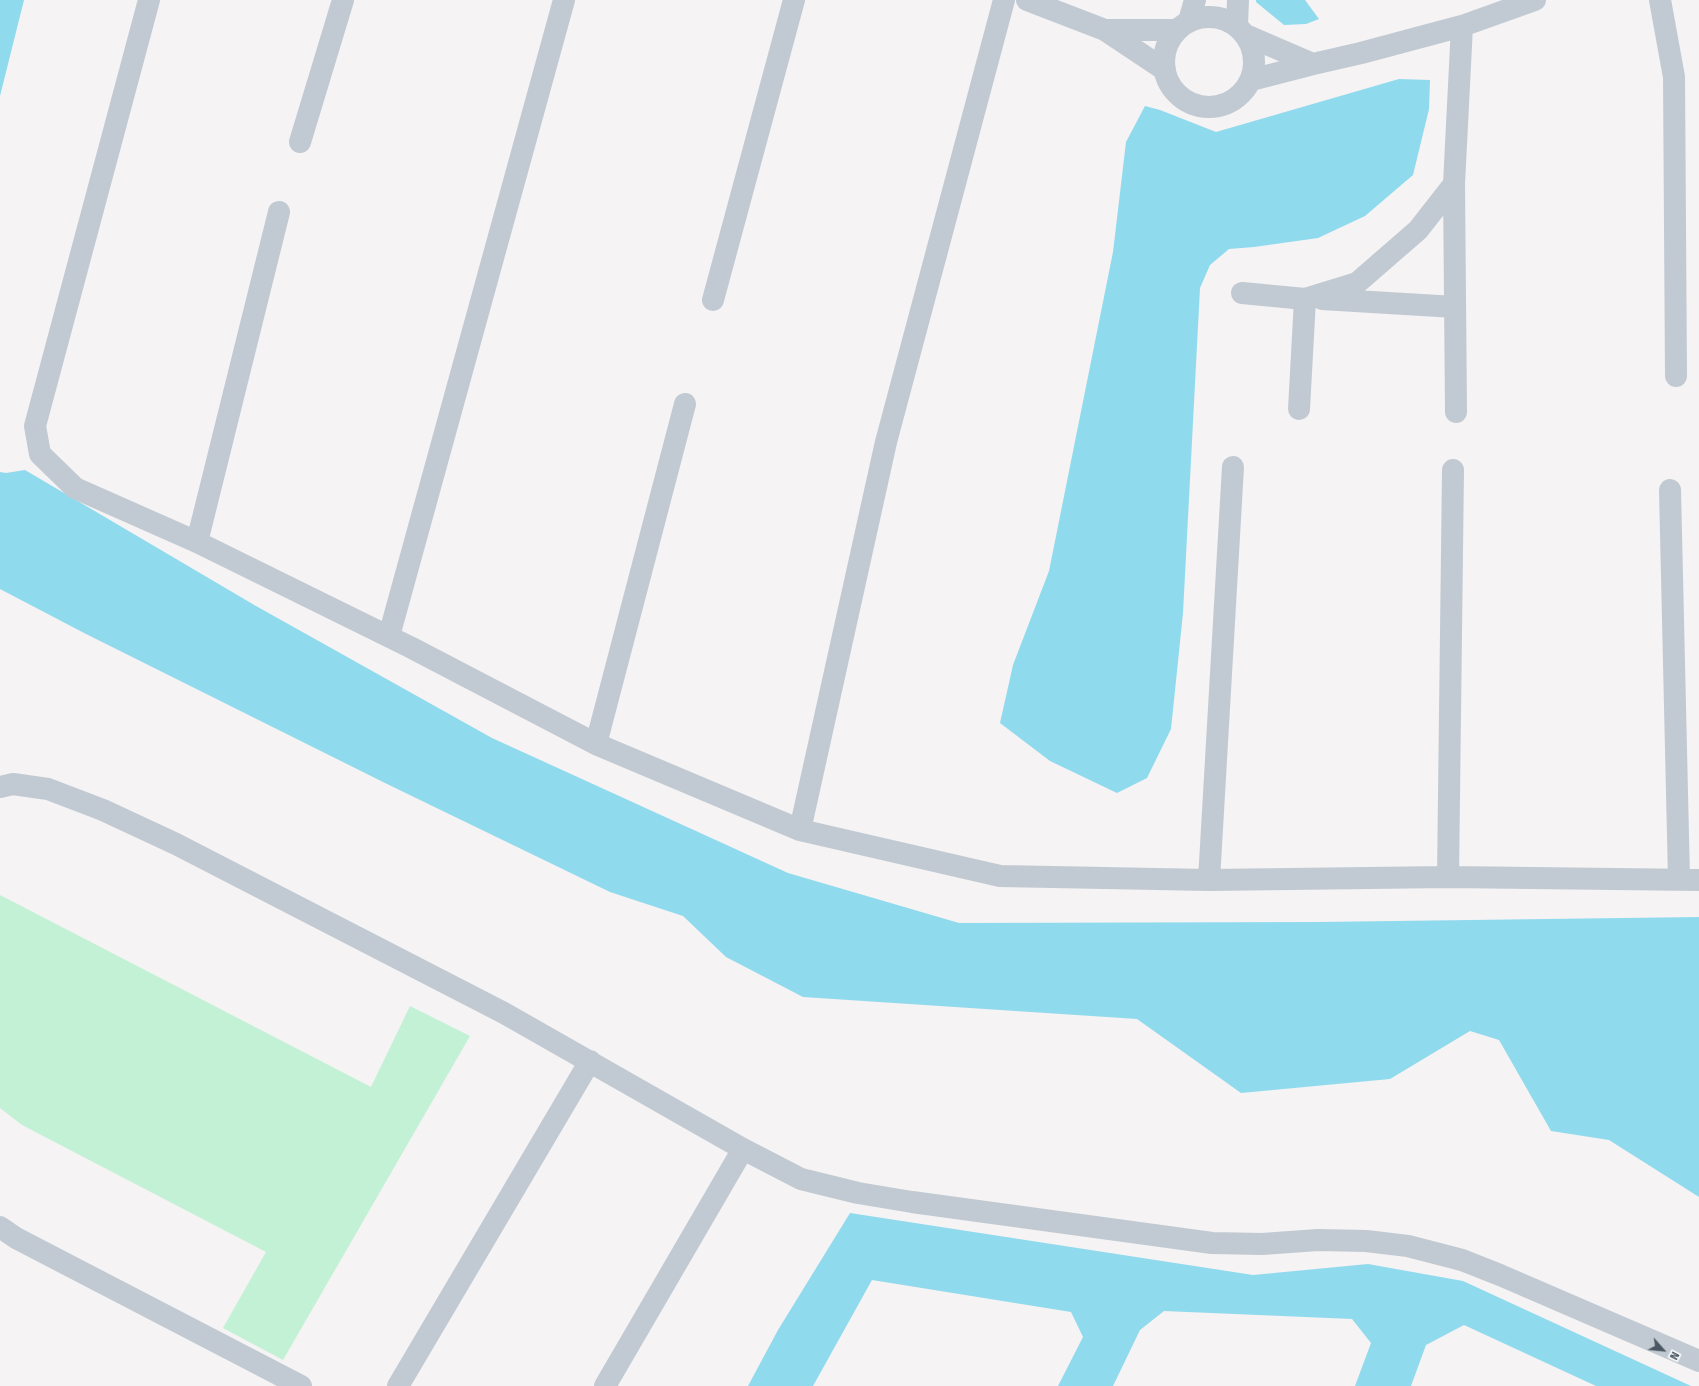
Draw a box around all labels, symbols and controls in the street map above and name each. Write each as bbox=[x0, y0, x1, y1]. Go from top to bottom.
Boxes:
north arrow bbox=[1643, 1330, 1683, 1370]
text: N bbox=[1667, 1349, 1682, 1362]

